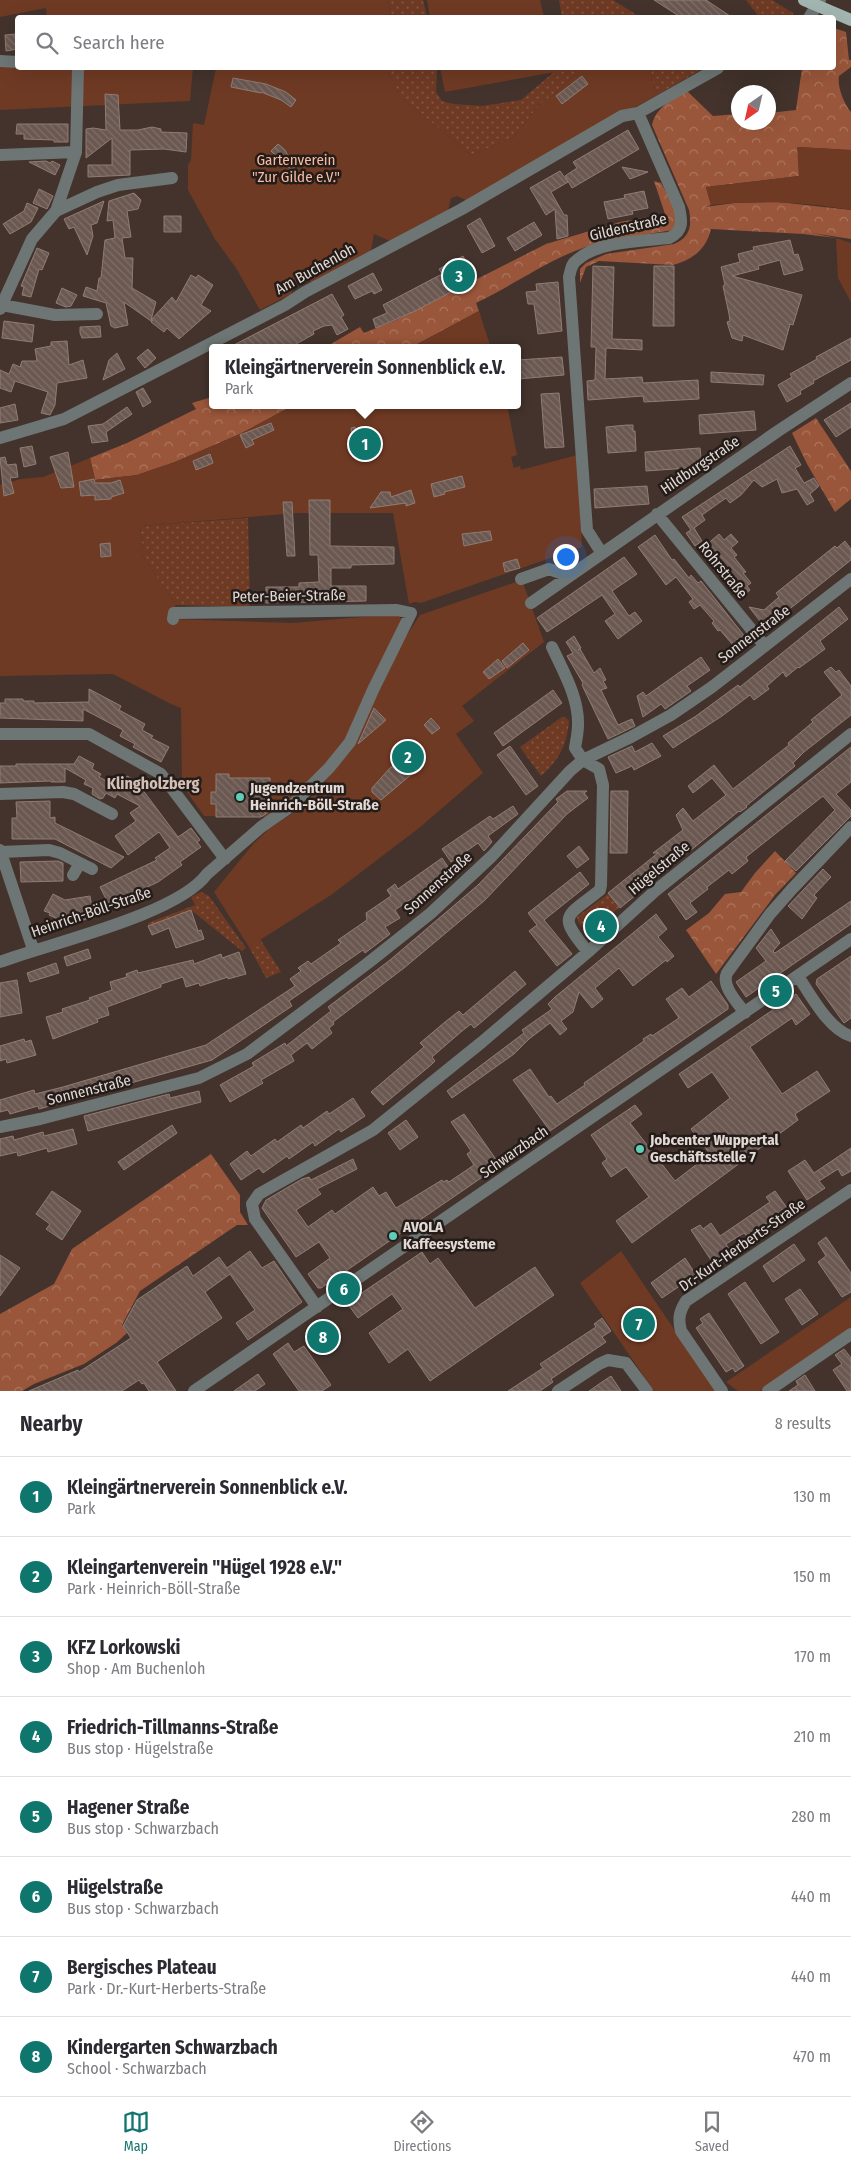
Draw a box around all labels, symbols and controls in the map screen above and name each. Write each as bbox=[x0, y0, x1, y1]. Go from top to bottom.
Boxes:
search box bbox=[15, 15, 836, 70]
icon: search bbox=[33, 29, 61, 57]
text: Search here bbox=[73, 31, 165, 54]
north arrow bbox=[731, 85, 776, 130]
park label: Gartenverein "Zur Gilde e.V." bbox=[252, 151, 340, 186]
street label: Gildenstraße bbox=[588, 209, 668, 245]
street label: Am Buchenloh bbox=[272, 240, 358, 298]
pin: 3 bbox=[443, 257, 475, 295]
popup bbox=[209, 344, 521, 409]
text: Kleingärtnerverein Sonnenblick e.V. bbox=[225, 356, 505, 379]
text: Park bbox=[225, 379, 253, 398]
pin: 1 bbox=[349, 425, 381, 463]
street label: Hildburgstraße bbox=[657, 432, 743, 498]
street label: Rohrstraße bbox=[695, 538, 751, 602]
your location bbox=[553, 544, 579, 570]
street label: Peter-Beier-Straße bbox=[232, 586, 346, 606]
street label: Sonnenstraße bbox=[715, 601, 793, 667]
pin: 2 bbox=[392, 738, 424, 776]
district label: Klingholzberg bbox=[107, 774, 199, 793]
place label: Jugendzentrum Heinrich-Böll-Straße bbox=[249, 779, 379, 814]
marker: Jugendzentrum Heinrich-Böll-Straße bbox=[234, 791, 246, 803]
street label: Hügelstraße bbox=[625, 837, 693, 899]
street label: Sonnenstraße bbox=[400, 848, 476, 918]
street label: Heinrich-Böll-Straße bbox=[29, 883, 153, 941]
pin: 4 bbox=[585, 907, 617, 945]
pin: 5 bbox=[760, 972, 792, 1010]
street label: Sonnenstraße bbox=[45, 1071, 133, 1109]
street label: Schwarzbach bbox=[476, 1122, 552, 1182]
place label: Jobcenter Wuppertal Geschäftsstelle 7 bbox=[649, 1131, 779, 1166]
marker: Jobcenter Wuppertal Geschäftsstelle 7 bbox=[634, 1143, 646, 1155]
street label: Dr.-Kurt-Herberts-Straße bbox=[675, 1195, 809, 1295]
place label: AVOLA Kaffeesysteme bbox=[402, 1218, 496, 1253]
marker: AVOLA Kaffeesysteme bbox=[387, 1230, 399, 1242]
pin: 6 bbox=[328, 1270, 360, 1308]
pin: 7 bbox=[623, 1305, 655, 1343]
pin: 8 bbox=[307, 1318, 339, 1356]
text: Nearby bbox=[20, 1411, 82, 1437]
text: 8 results bbox=[775, 1414, 831, 1433]
text: Kleingärtnerverein Sonnenblick e.V. bbox=[67, 1476, 348, 1499]
text: 1 bbox=[33, 1487, 39, 1506]
text: 130 m bbox=[793, 1487, 831, 1506]
text: Park bbox=[67, 1499, 95, 1518]
text: Kleingartenverein "Hügel 1928 e.V." bbox=[67, 1556, 342, 1579]
text: 2 bbox=[32, 1567, 40, 1586]
text: 150 m bbox=[793, 1567, 831, 1586]
text: Park · Heinrich-Böll-Straße bbox=[67, 1579, 240, 1598]
text: KFZ Lorkowski bbox=[67, 1636, 181, 1659]
text: 3 bbox=[32, 1647, 40, 1666]
text: 170 m bbox=[794, 1647, 831, 1666]
text: Shop · Am Buchenloh bbox=[67, 1659, 205, 1678]
text: Friedrich-Tillmanns-Straße bbox=[67, 1716, 278, 1739]
text: 4 bbox=[32, 1727, 40, 1746]
text: 210 m bbox=[794, 1727, 831, 1746]
text: Bus stop · Hügelstraße bbox=[67, 1739, 213, 1758]
text: Hagener Straße bbox=[67, 1796, 189, 1819]
text: 5 bbox=[32, 1807, 40, 1826]
text: 280 m bbox=[792, 1807, 831, 1826]
text: Bus stop · Schwarzbach bbox=[67, 1819, 219, 1838]
text: Hügelstraße bbox=[67, 1876, 163, 1899]
text: 6 bbox=[32, 1887, 40, 1906]
text: 440 m bbox=[791, 1887, 831, 1906]
text: Bus stop · Schwarzbach bbox=[67, 1899, 219, 1918]
text: Bergisches Plateau bbox=[67, 1956, 217, 1979]
text: 7 bbox=[33, 1967, 39, 1986]
text: 440 m bbox=[791, 1967, 831, 1986]
text: Park · Dr.-Kurt-Herberts-Straße bbox=[67, 1979, 266, 1998]
text: Kindergarten Schwarzbach bbox=[67, 2036, 278, 2059]
text: 8 bbox=[32, 2047, 40, 2066]
text: 470 m bbox=[793, 2047, 831, 2066]
text: School · Schwarzbach bbox=[67, 2059, 207, 2078]
tab: Map bbox=[122, 2108, 150, 2155]
tab: Directions bbox=[393, 2108, 451, 2155]
tab: Saved bbox=[695, 2108, 729, 2155]

